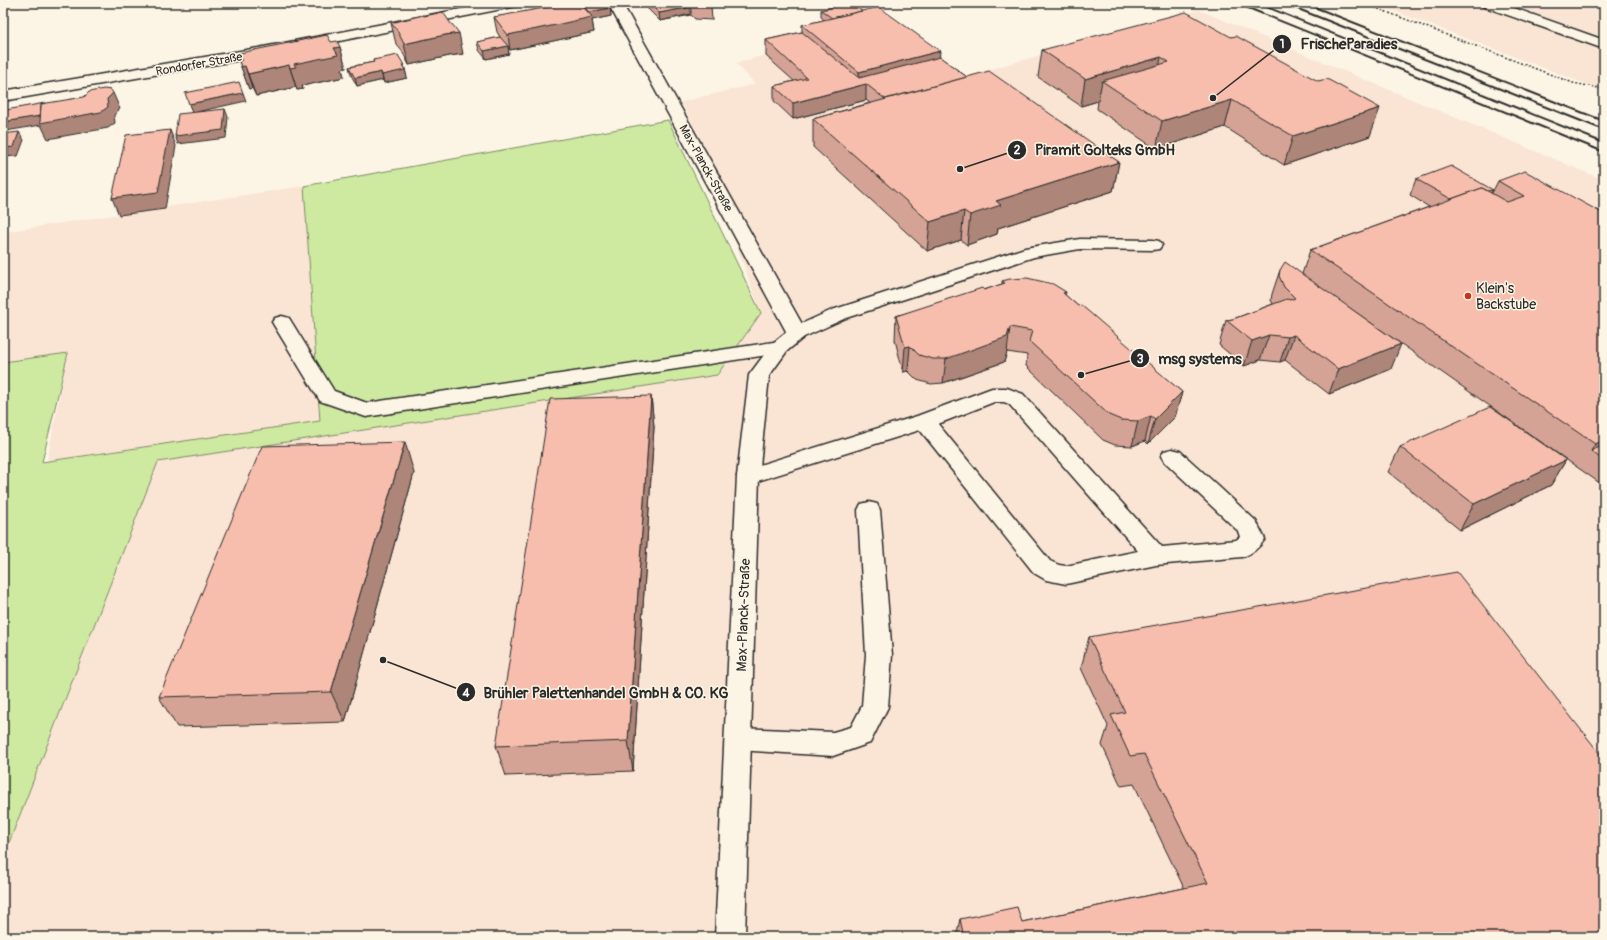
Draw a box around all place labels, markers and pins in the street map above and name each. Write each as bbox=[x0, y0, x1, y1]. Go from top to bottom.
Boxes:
callout: FrischeParadies bbox=[1272, 31, 1405, 58]
callout: Piramit Golteks GmbH bbox=[1007, 136, 1182, 163]
place label: Klein's Backstube bbox=[1476, 280, 1536, 313]
marker: Klein's Backstube bbox=[1463, 291, 1473, 301]
callout: msg systems bbox=[1130, 345, 1249, 372]
callout: Brühler Palettenhandel GmbH & CO. KG bbox=[456, 679, 737, 706]

